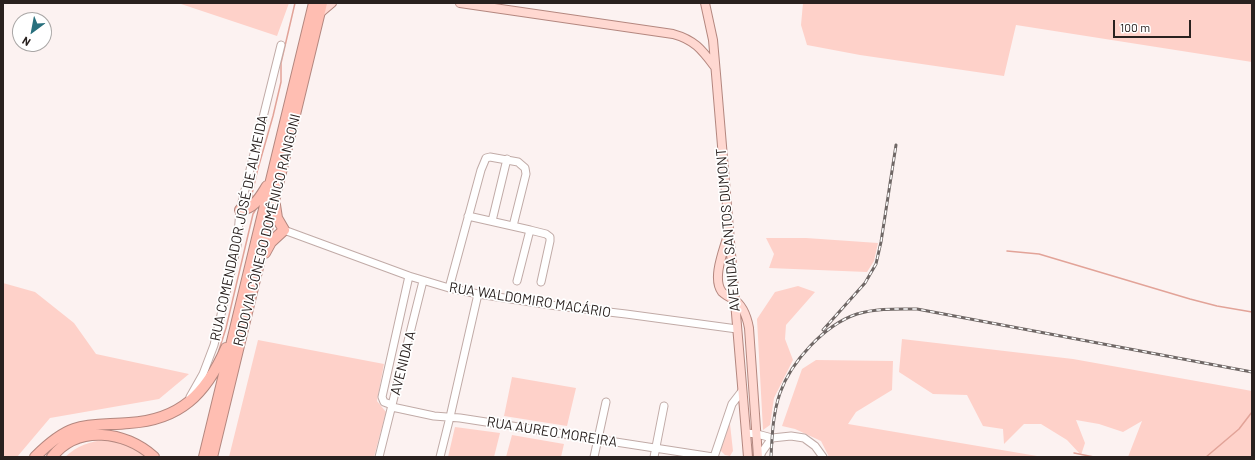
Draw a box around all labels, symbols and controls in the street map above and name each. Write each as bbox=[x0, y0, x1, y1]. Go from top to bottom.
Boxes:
north arrow bbox=[12, 12, 52, 52]
scale bar bbox=[1115, 12, 1193, 38]
text: 100 m bbox=[1120, 20, 1150, 34]
text: N bbox=[19, 34, 32, 49]
street label: RODOVIA CÔNEGO DOMÊNICO RANGONI bbox=[230, 112, 304, 348]
street label: RUA COMENDADOR JOSÉ DE ALMEIDA bbox=[207, 113, 271, 343]
street label: AVENIDA SANTOS DUMONT bbox=[712, 148, 744, 312]
street label: RUA WALDOMIRO MACÁRIO bbox=[448, 279, 612, 321]
street label: AVENIDA A bbox=[387, 329, 419, 397]
street label: RUA AUREO MOREIRA bbox=[486, 413, 618, 451]

